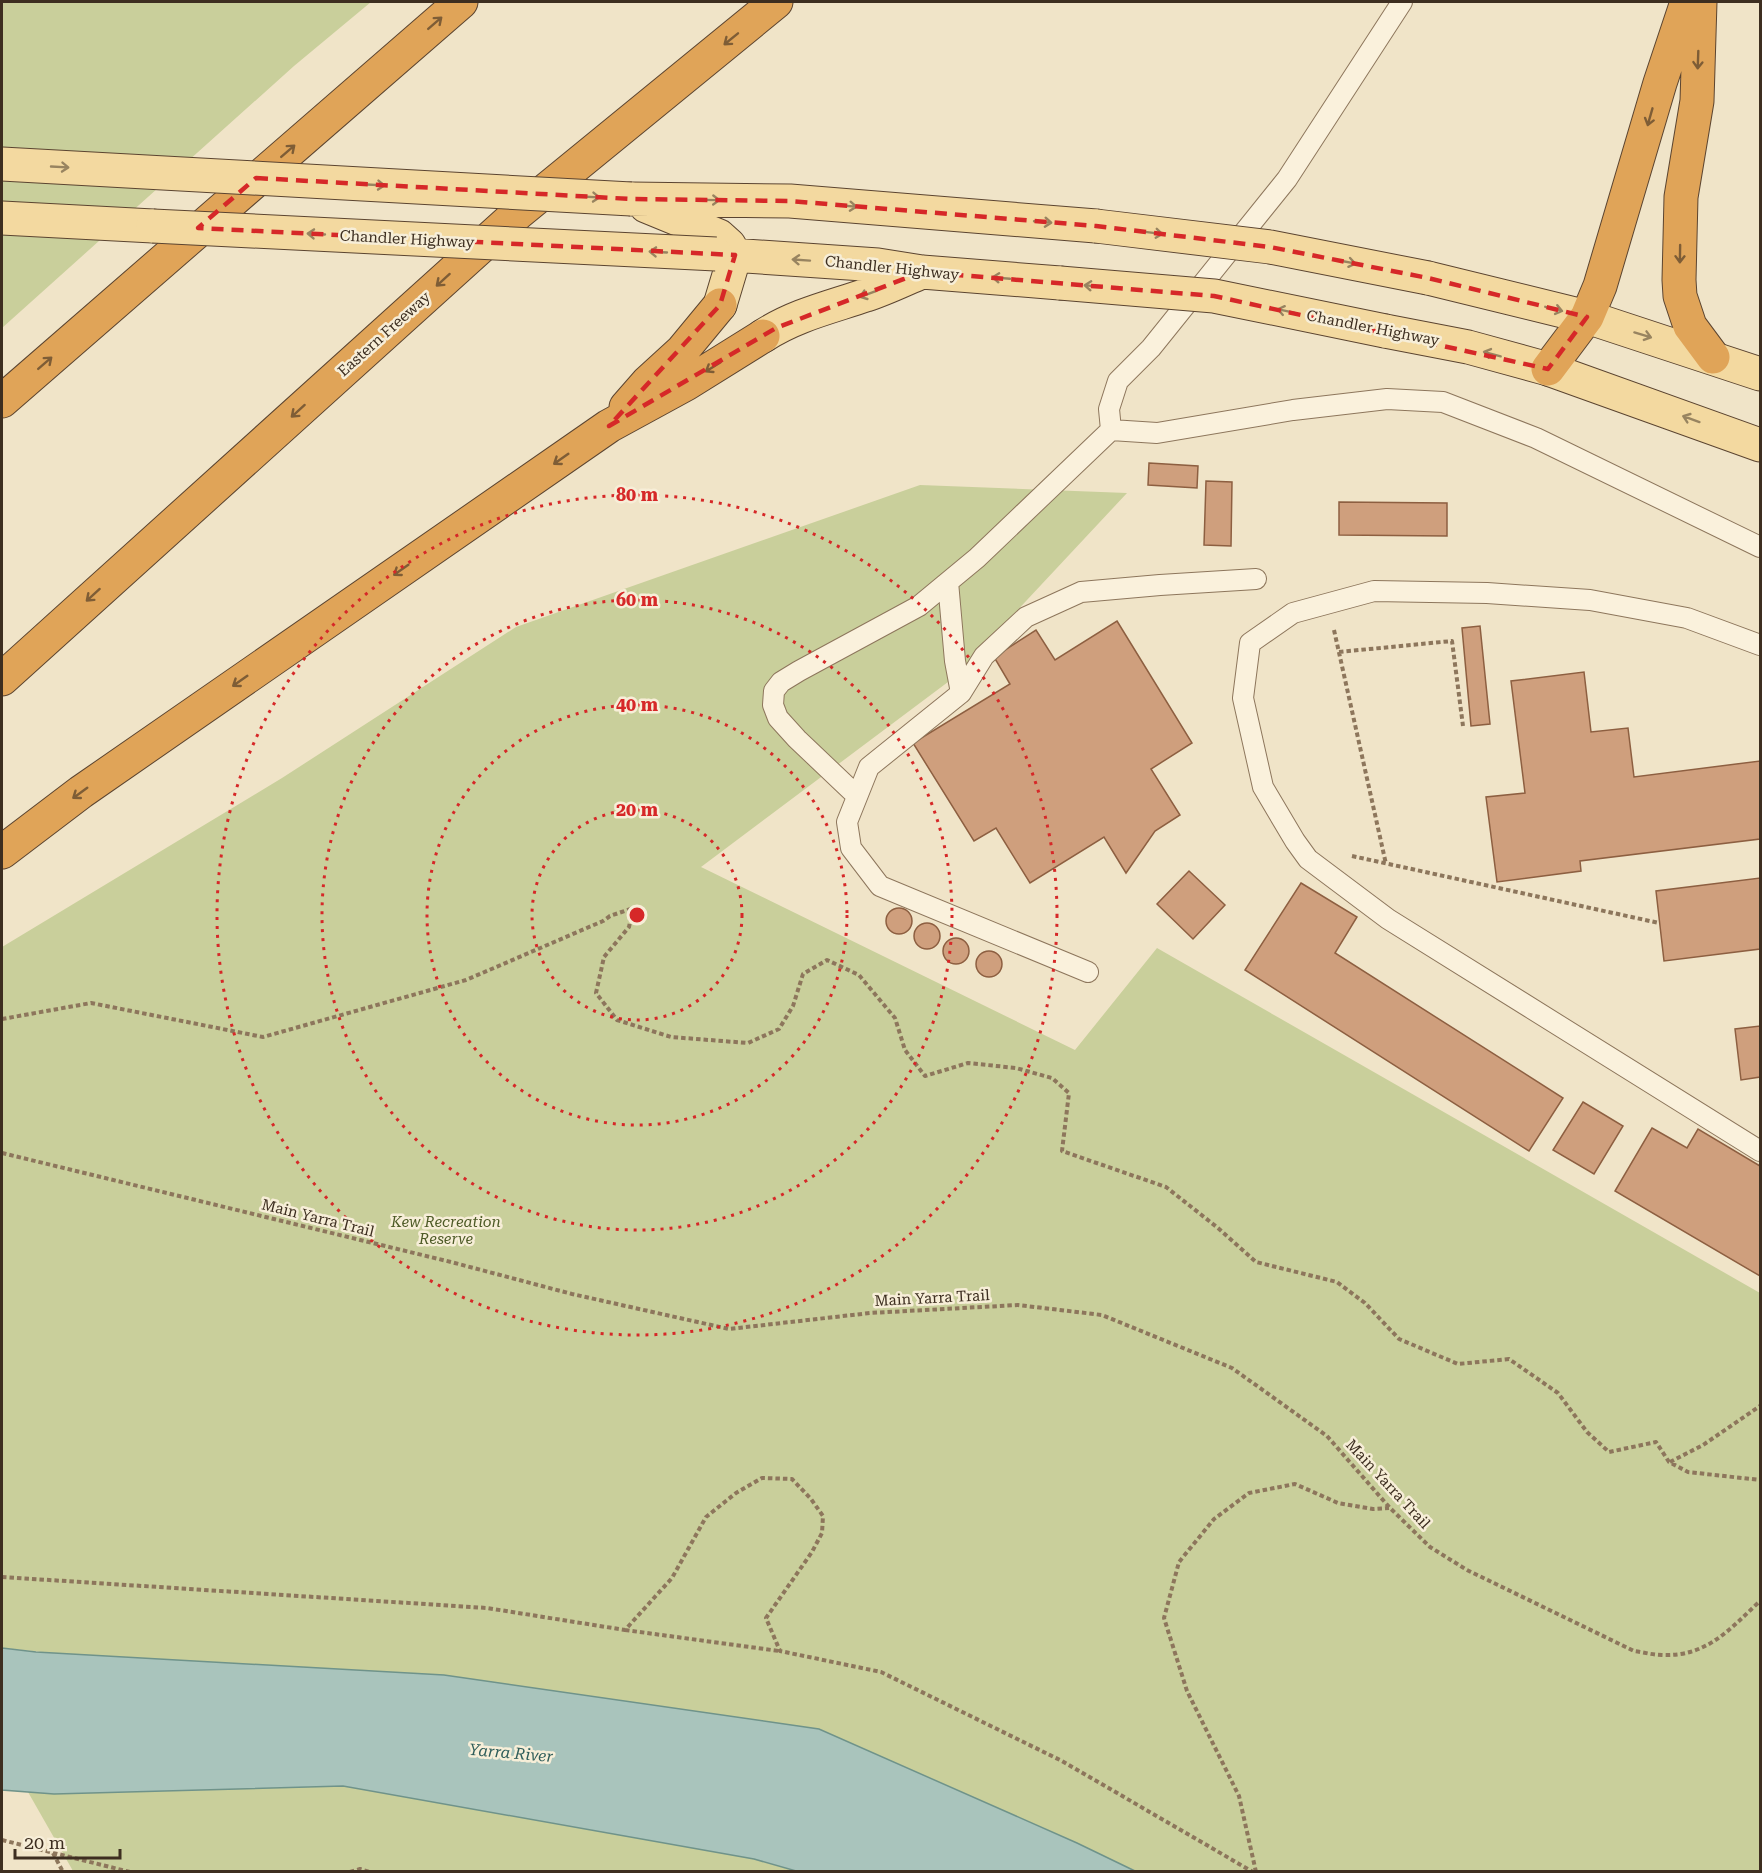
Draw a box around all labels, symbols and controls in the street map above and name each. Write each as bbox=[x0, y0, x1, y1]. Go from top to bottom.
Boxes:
one-way arrow bbox=[427, 16, 442, 30]
one-way arrow bbox=[723, 32, 739, 45]
one-way arrow bbox=[1692, 49, 1704, 69]
one-way arrow bbox=[1644, 107, 1655, 126]
one-way arrow bbox=[280, 144, 295, 158]
one-way arrow bbox=[49, 162, 69, 173]
one-way arrow bbox=[365, 179, 385, 190]
one-way arrow bbox=[581, 191, 601, 202]
one-way arrow bbox=[700, 194, 720, 206]
one-way arrow bbox=[838, 201, 858, 212]
one-way arrow bbox=[1032, 216, 1052, 227]
street label: Chandler Highway bbox=[339, 226, 475, 252]
one-way arrow bbox=[1144, 228, 1164, 239]
one-way arrow bbox=[307, 229, 327, 240]
one-way arrow bbox=[1674, 243, 1685, 263]
one-way arrow bbox=[649, 246, 669, 257]
street label: Chandler Highway bbox=[824, 252, 960, 284]
one-way arrow bbox=[791, 254, 811, 265]
one-way arrow bbox=[1337, 257, 1356, 268]
one-way arrow bbox=[436, 273, 451, 287]
one-way arrow bbox=[992, 273, 1012, 284]
one-way arrow bbox=[1084, 280, 1104, 291]
street label: Eastern Freeway bbox=[334, 288, 434, 380]
one-way arrow bbox=[859, 290, 878, 301]
one-way arrow bbox=[1544, 303, 1563, 315]
one-way arrow bbox=[1277, 304, 1296, 316]
street label: Chandler Highway bbox=[1305, 306, 1441, 350]
one-way arrow bbox=[1633, 330, 1652, 341]
one-way arrow bbox=[1483, 347, 1502, 359]
one-way arrow bbox=[38, 356, 53, 370]
one-way arrow bbox=[705, 361, 722, 373]
one-way arrow bbox=[291, 404, 306, 418]
one-way arrow bbox=[1682, 413, 1701, 424]
one-way arrow bbox=[553, 453, 570, 465]
text: 80 m bbox=[616, 484, 659, 505]
one-way arrow bbox=[393, 564, 409, 576]
one-way arrow bbox=[86, 588, 101, 602]
text: 60 m bbox=[616, 589, 659, 610]
one-way arrow bbox=[232, 675, 249, 688]
text: 40 m bbox=[616, 694, 659, 715]
one-way arrow bbox=[73, 787, 89, 799]
text: 20 m bbox=[616, 799, 659, 820]
centre of rings bbox=[627, 905, 647, 925]
street label: Main Yarra Trail bbox=[260, 1195, 376, 1241]
park label: Kew Recreation Reserve bbox=[390, 1213, 501, 1248]
street label: Main Yarra Trail bbox=[874, 1286, 990, 1310]
street label: Main Yarra Trail bbox=[1342, 1436, 1434, 1533]
water label: Yarra River bbox=[468, 1740, 554, 1766]
scale bar bbox=[15, 1822, 120, 1860]
text: 20 m bbox=[24, 1832, 65, 1853]

